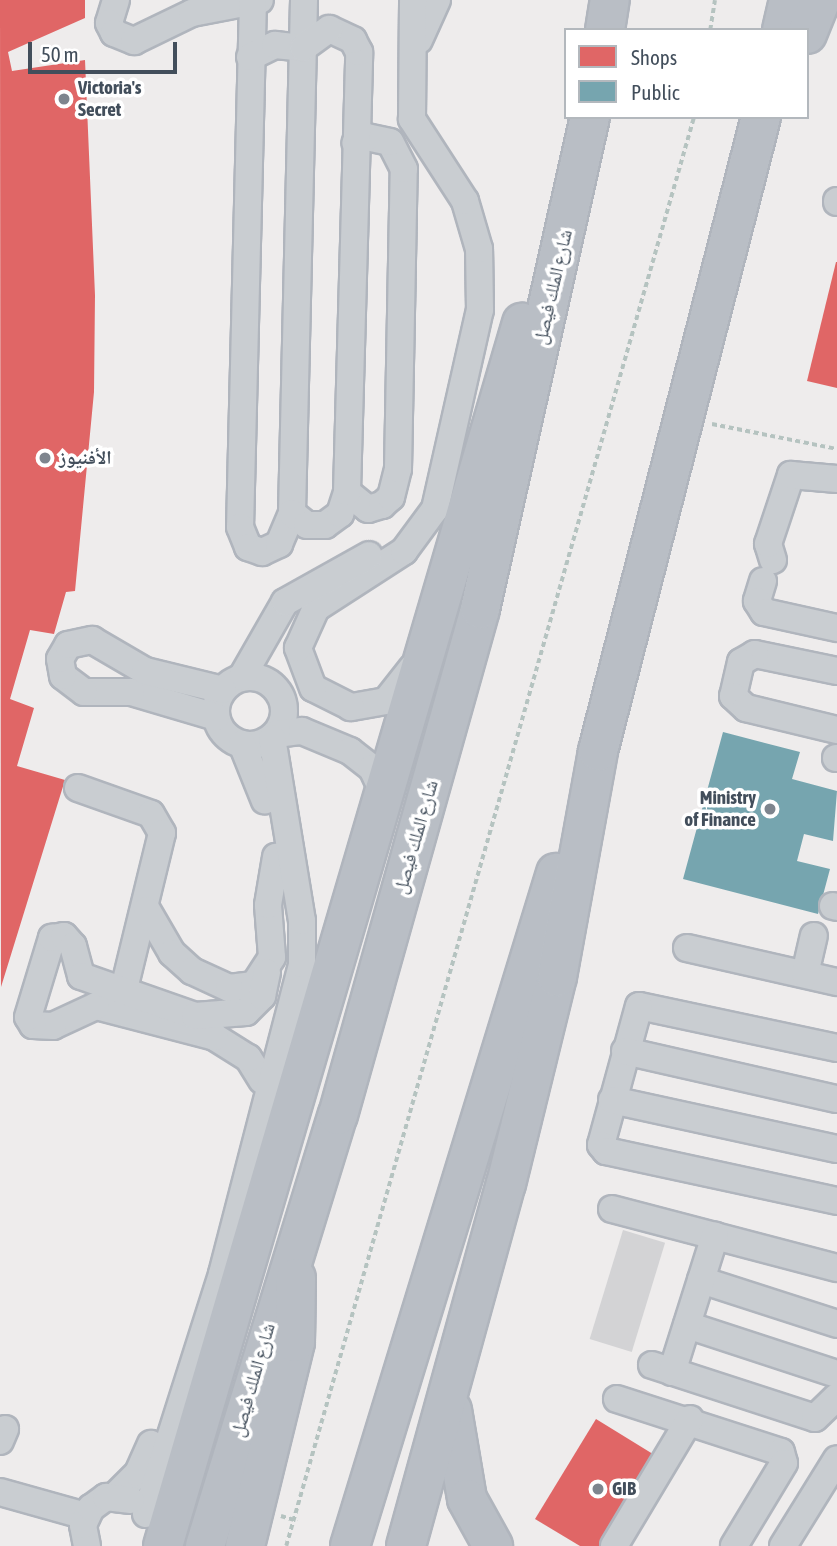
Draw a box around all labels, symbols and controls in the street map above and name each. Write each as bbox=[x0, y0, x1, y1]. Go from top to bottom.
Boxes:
scale bar bbox=[32, 28, 180, 72]
legend bbox=[564, 28, 809, 119]
text: 50 m bbox=[41, 42, 79, 66]
text: Shops bbox=[631, 45, 677, 69]
place label: Victoria's Secret bbox=[78, 77, 142, 121]
text: Public bbox=[631, 80, 680, 104]
marker: Victoria's Secret bbox=[56, 91, 72, 107]
street label: شارع الملك فيصل bbox=[529, 227, 577, 347]
place label: الأفنيوز bbox=[59, 447, 112, 469]
marker: الأفنيوز bbox=[37, 450, 53, 466]
street label: شارع الملك فيصل bbox=[389, 778, 443, 896]
place label: Ministry of Finance bbox=[684, 787, 756, 831]
marker: Ministry of Finance bbox=[762, 801, 778, 817]
street label: شارع الملك فيصل bbox=[226, 1321, 280, 1439]
place label: GIB bbox=[612, 1478, 636, 1500]
marker: GIB bbox=[590, 1481, 606, 1497]

